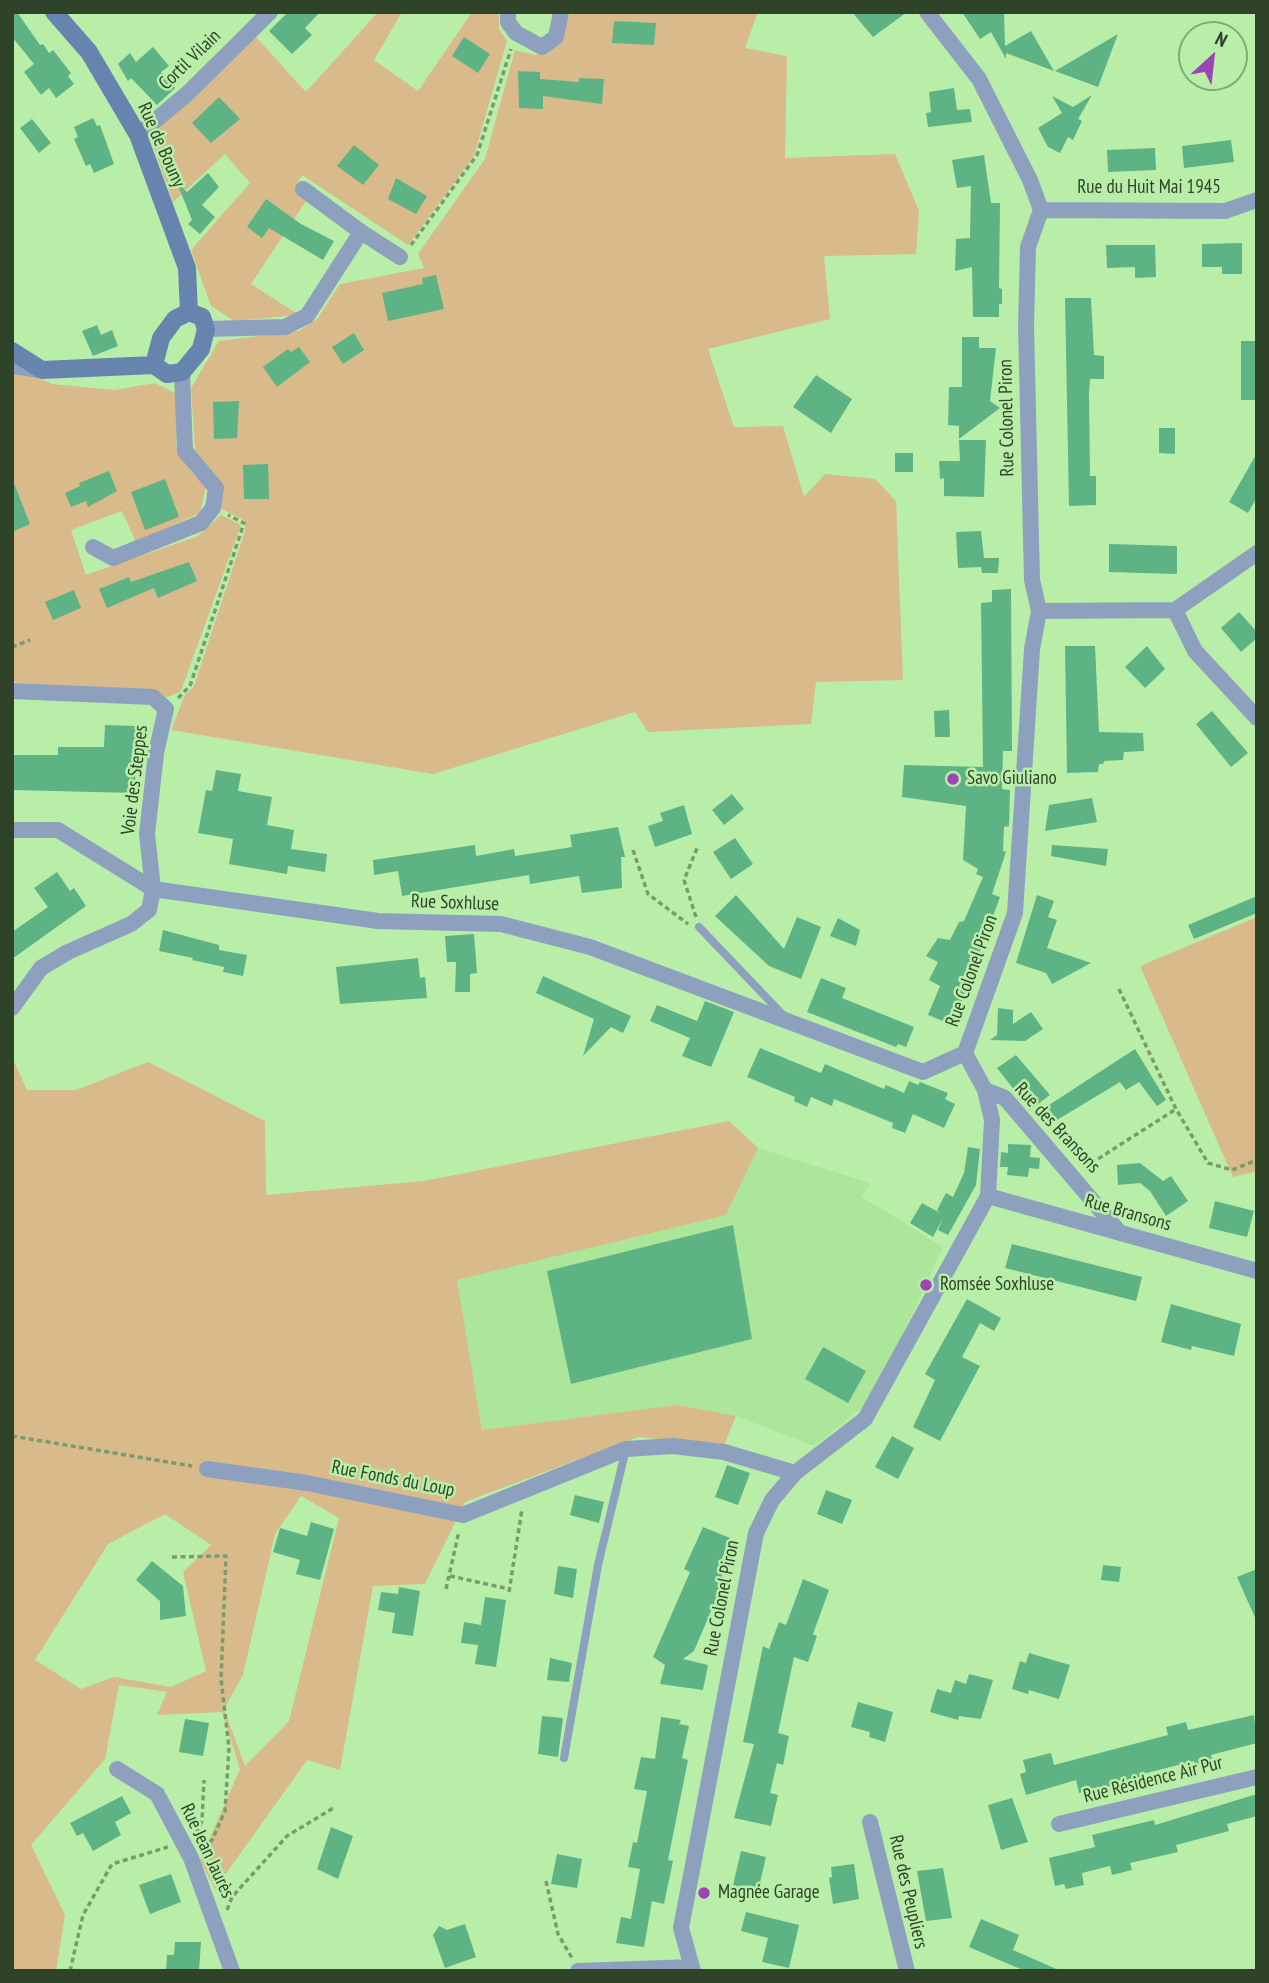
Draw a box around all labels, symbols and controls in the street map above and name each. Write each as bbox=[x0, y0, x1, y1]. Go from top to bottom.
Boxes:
north arrow bbox=[1178, 21, 1248, 91]
street label: Cortil Vilain bbox=[154, 25, 226, 95]
text: N bbox=[1212, 26, 1232, 52]
street label: Rue de Bouny bbox=[132, 99, 190, 191]
street label: Rue du Huit Mai 1945 bbox=[1077, 177, 1221, 199]
street label: Rue Colonel Piron bbox=[995, 359, 1019, 477]
street label: Voie des Steppes bbox=[117, 724, 153, 836]
place label: Savo Giuliano bbox=[967, 768, 1057, 790]
marker: Savo Giuliano bbox=[945, 771, 961, 787]
street label: Rue Soxhluse bbox=[410, 890, 500, 916]
street label: Rue Colonel Piron bbox=[941, 912, 1003, 1030]
street label: Rue des Bransons bbox=[1009, 1078, 1105, 1178]
street label: Rue Bransons bbox=[1082, 1190, 1174, 1236]
place label: Romsée Soxhluse bbox=[940, 1274, 1054, 1296]
marker: Romsée Soxhluse bbox=[918, 1277, 934, 1293]
street label: Rue Fonds du Loup bbox=[330, 1456, 456, 1502]
street label: Rue Colonel Piron bbox=[700, 1538, 744, 1658]
street label: Rue Résidence Air Pur bbox=[1081, 1752, 1225, 1808]
street label: Rue Jean Jaurès bbox=[175, 1800, 239, 1902]
street label: Rue des Peupliers bbox=[884, 1833, 932, 1951]
place label: Magnée Garage bbox=[718, 1882, 820, 1904]
marker: Magnée Garage bbox=[696, 1885, 712, 1901]

